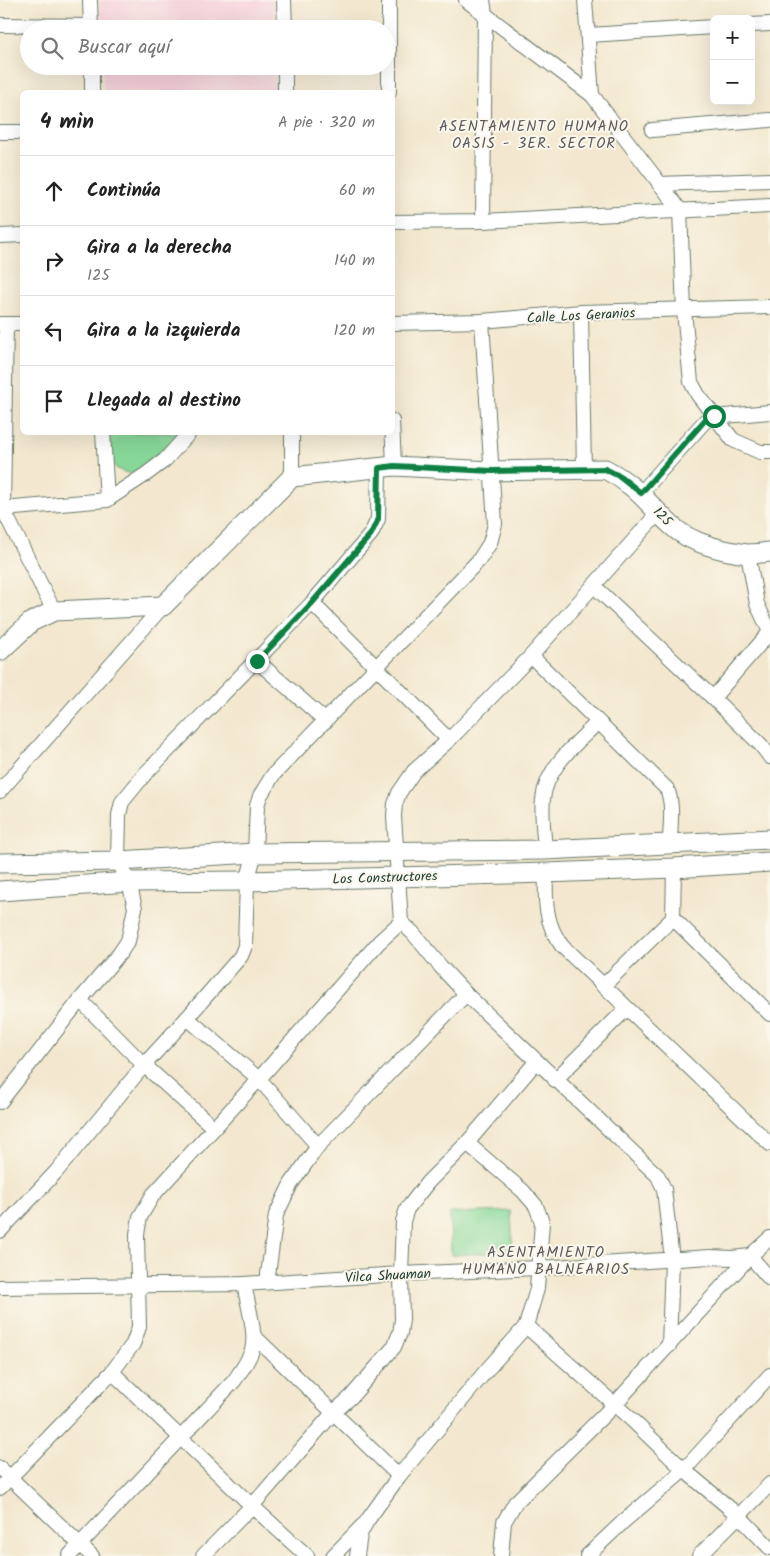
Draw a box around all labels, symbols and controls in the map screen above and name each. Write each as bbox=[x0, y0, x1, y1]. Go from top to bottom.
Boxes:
map controls bbox=[710, 15, 755, 105]
button: + bbox=[710, 15, 755, 60]
search box bbox=[20, 20, 395, 75]
text: Buscar aquí bbox=[78, 33, 170, 63]
icon: search bbox=[38, 34, 66, 62]
button: − bbox=[710, 60, 755, 105]
text: 4 min bbox=[40, 106, 94, 139]
text: A pie · 320 m bbox=[278, 110, 375, 135]
district label: ASENTAMIENTO HUMANO OASIS - 3ER. SECTOR bbox=[439, 115, 629, 156]
text: Continúa bbox=[87, 176, 161, 206]
icon: ahead bbox=[40, 177, 68, 205]
text: 60 m bbox=[339, 178, 375, 203]
text: Gira a la derecha bbox=[87, 233, 232, 263]
icon: right bbox=[40, 247, 68, 275]
text: 140 m bbox=[334, 248, 375, 273]
text: 125 bbox=[87, 263, 110, 288]
street label: Calle Los Geranios bbox=[526, 302, 636, 330]
text: Gira a la izquierda bbox=[87, 316, 240, 346]
icon: left bbox=[40, 317, 68, 345]
text: 120 m bbox=[334, 318, 375, 343]
text: Llegada al destino bbox=[87, 386, 241, 416]
icon: arrive bbox=[40, 387, 68, 415]
route start bbox=[703, 405, 726, 428]
street label: 125 bbox=[647, 502, 678, 533]
route end bbox=[246, 650, 269, 673]
street label: Los Constructores bbox=[332, 865, 438, 891]
district label: ASENTAMIENTO HUMANO BALNEARIOS bbox=[462, 1241, 630, 1282]
street label: Vilca Shuaman bbox=[345, 1263, 432, 1289]

